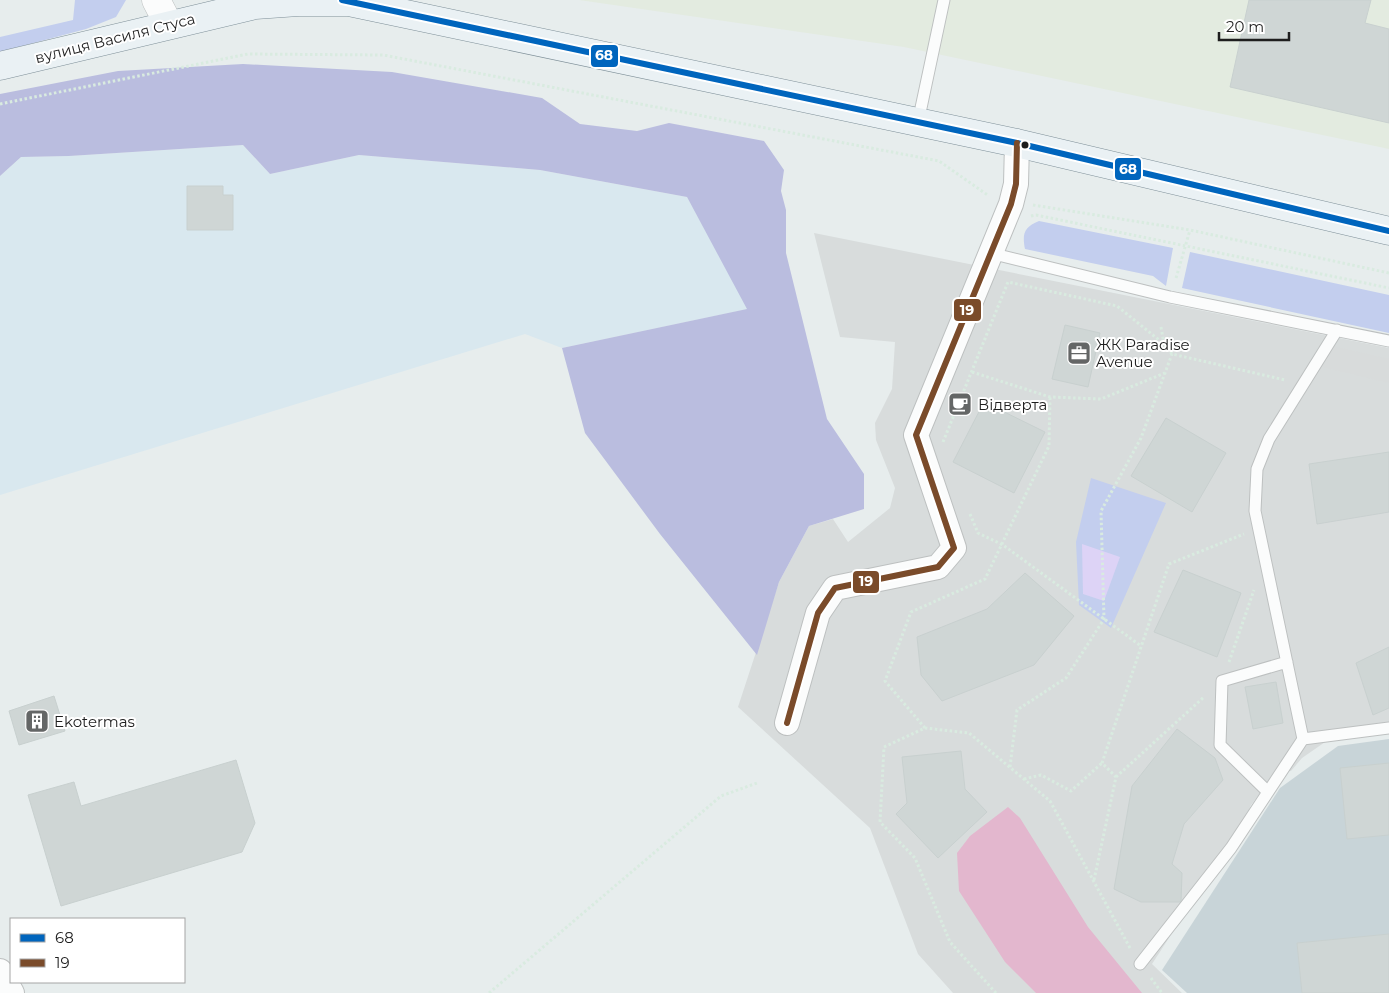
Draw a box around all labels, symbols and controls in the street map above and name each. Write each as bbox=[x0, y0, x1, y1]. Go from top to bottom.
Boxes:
street label: вулиця Василя Стуса bbox=[33, 9, 197, 67]
scale bar bbox=[1219, 10, 1289, 42]
text: 20 m bbox=[1226, 17, 1264, 36]
line badge: 68 bbox=[590, 44, 619, 68]
text: 68 bbox=[595, 46, 613, 64]
unlabelled marker bbox=[1020, 140, 1030, 150]
line badge: 68 bbox=[1114, 157, 1142, 181]
text: 68 bbox=[1119, 160, 1137, 178]
line badge: 19 bbox=[953, 298, 982, 322]
text: 19 bbox=[960, 301, 974, 319]
place label: ЖК Paradise Avenue bbox=[1096, 335, 1190, 371]
office icon: ЖК Paradise Avenue bbox=[1066, 340, 1092, 366]
cafe icon: Відверта bbox=[947, 391, 973, 417]
place label: Відверта bbox=[978, 395, 1047, 414]
line badge: 19 bbox=[852, 570, 880, 594]
text: 19 bbox=[859, 572, 873, 590]
building icon: Ekotermas bbox=[24, 708, 50, 734]
place label: Ekotermas bbox=[54, 712, 135, 731]
legend bbox=[10, 918, 185, 983]
text: 68 bbox=[55, 928, 74, 947]
text: 19 bbox=[55, 953, 70, 972]

